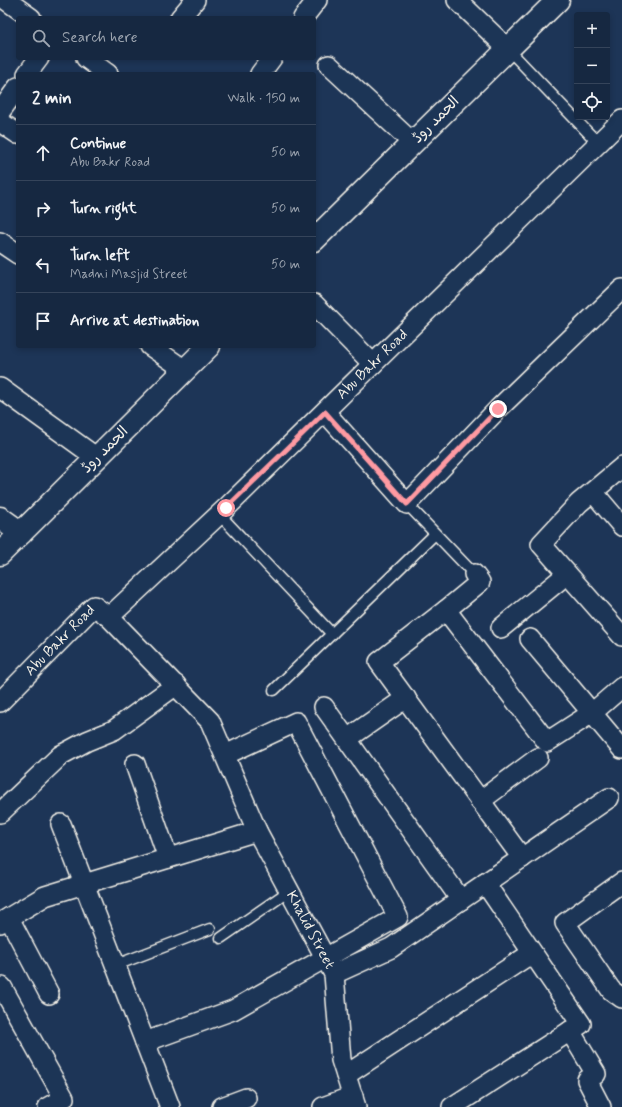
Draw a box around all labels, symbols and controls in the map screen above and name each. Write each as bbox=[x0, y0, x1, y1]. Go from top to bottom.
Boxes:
map controls bbox=[574, 12, 610, 120]
button: + bbox=[574, 12, 610, 48]
search box bbox=[16, 16, 316, 60]
icon: search bbox=[30, 27, 52, 49]
text: Search here bbox=[62, 28, 138, 48]
button: − bbox=[574, 48, 610, 84]
button: locate bbox=[574, 84, 610, 120]
text: 2 min bbox=[32, 87, 72, 109]
text: Walk · 150 m bbox=[227, 90, 300, 107]
street label: الحمد روڈ bbox=[408, 92, 464, 148]
text: Continue bbox=[70, 134, 126, 154]
icon: ahead bbox=[32, 142, 54, 164]
text: 50 m bbox=[271, 144, 300, 161]
text: Abu Bakr Road bbox=[70, 154, 150, 171]
icon: right bbox=[32, 198, 54, 220]
text: Turn right bbox=[70, 199, 137, 219]
text: 50 m bbox=[271, 200, 300, 217]
text: Turn left bbox=[70, 246, 130, 266]
icon: left bbox=[32, 254, 54, 276]
text: 50 m bbox=[271, 256, 300, 273]
text: Madni Masjid Street bbox=[70, 266, 187, 283]
icon: arrive bbox=[32, 310, 54, 332]
text: Arrive at destination bbox=[70, 311, 199, 331]
street label: Abu Bakr Road bbox=[332, 325, 413, 404]
route end bbox=[489, 400, 507, 418]
street label: الحمد روڈ bbox=[77, 422, 133, 478]
route start bbox=[217, 499, 235, 517]
street label: Abu Bakr Road bbox=[21, 600, 100, 681]
street label: Khalid Street bbox=[281, 887, 340, 973]

